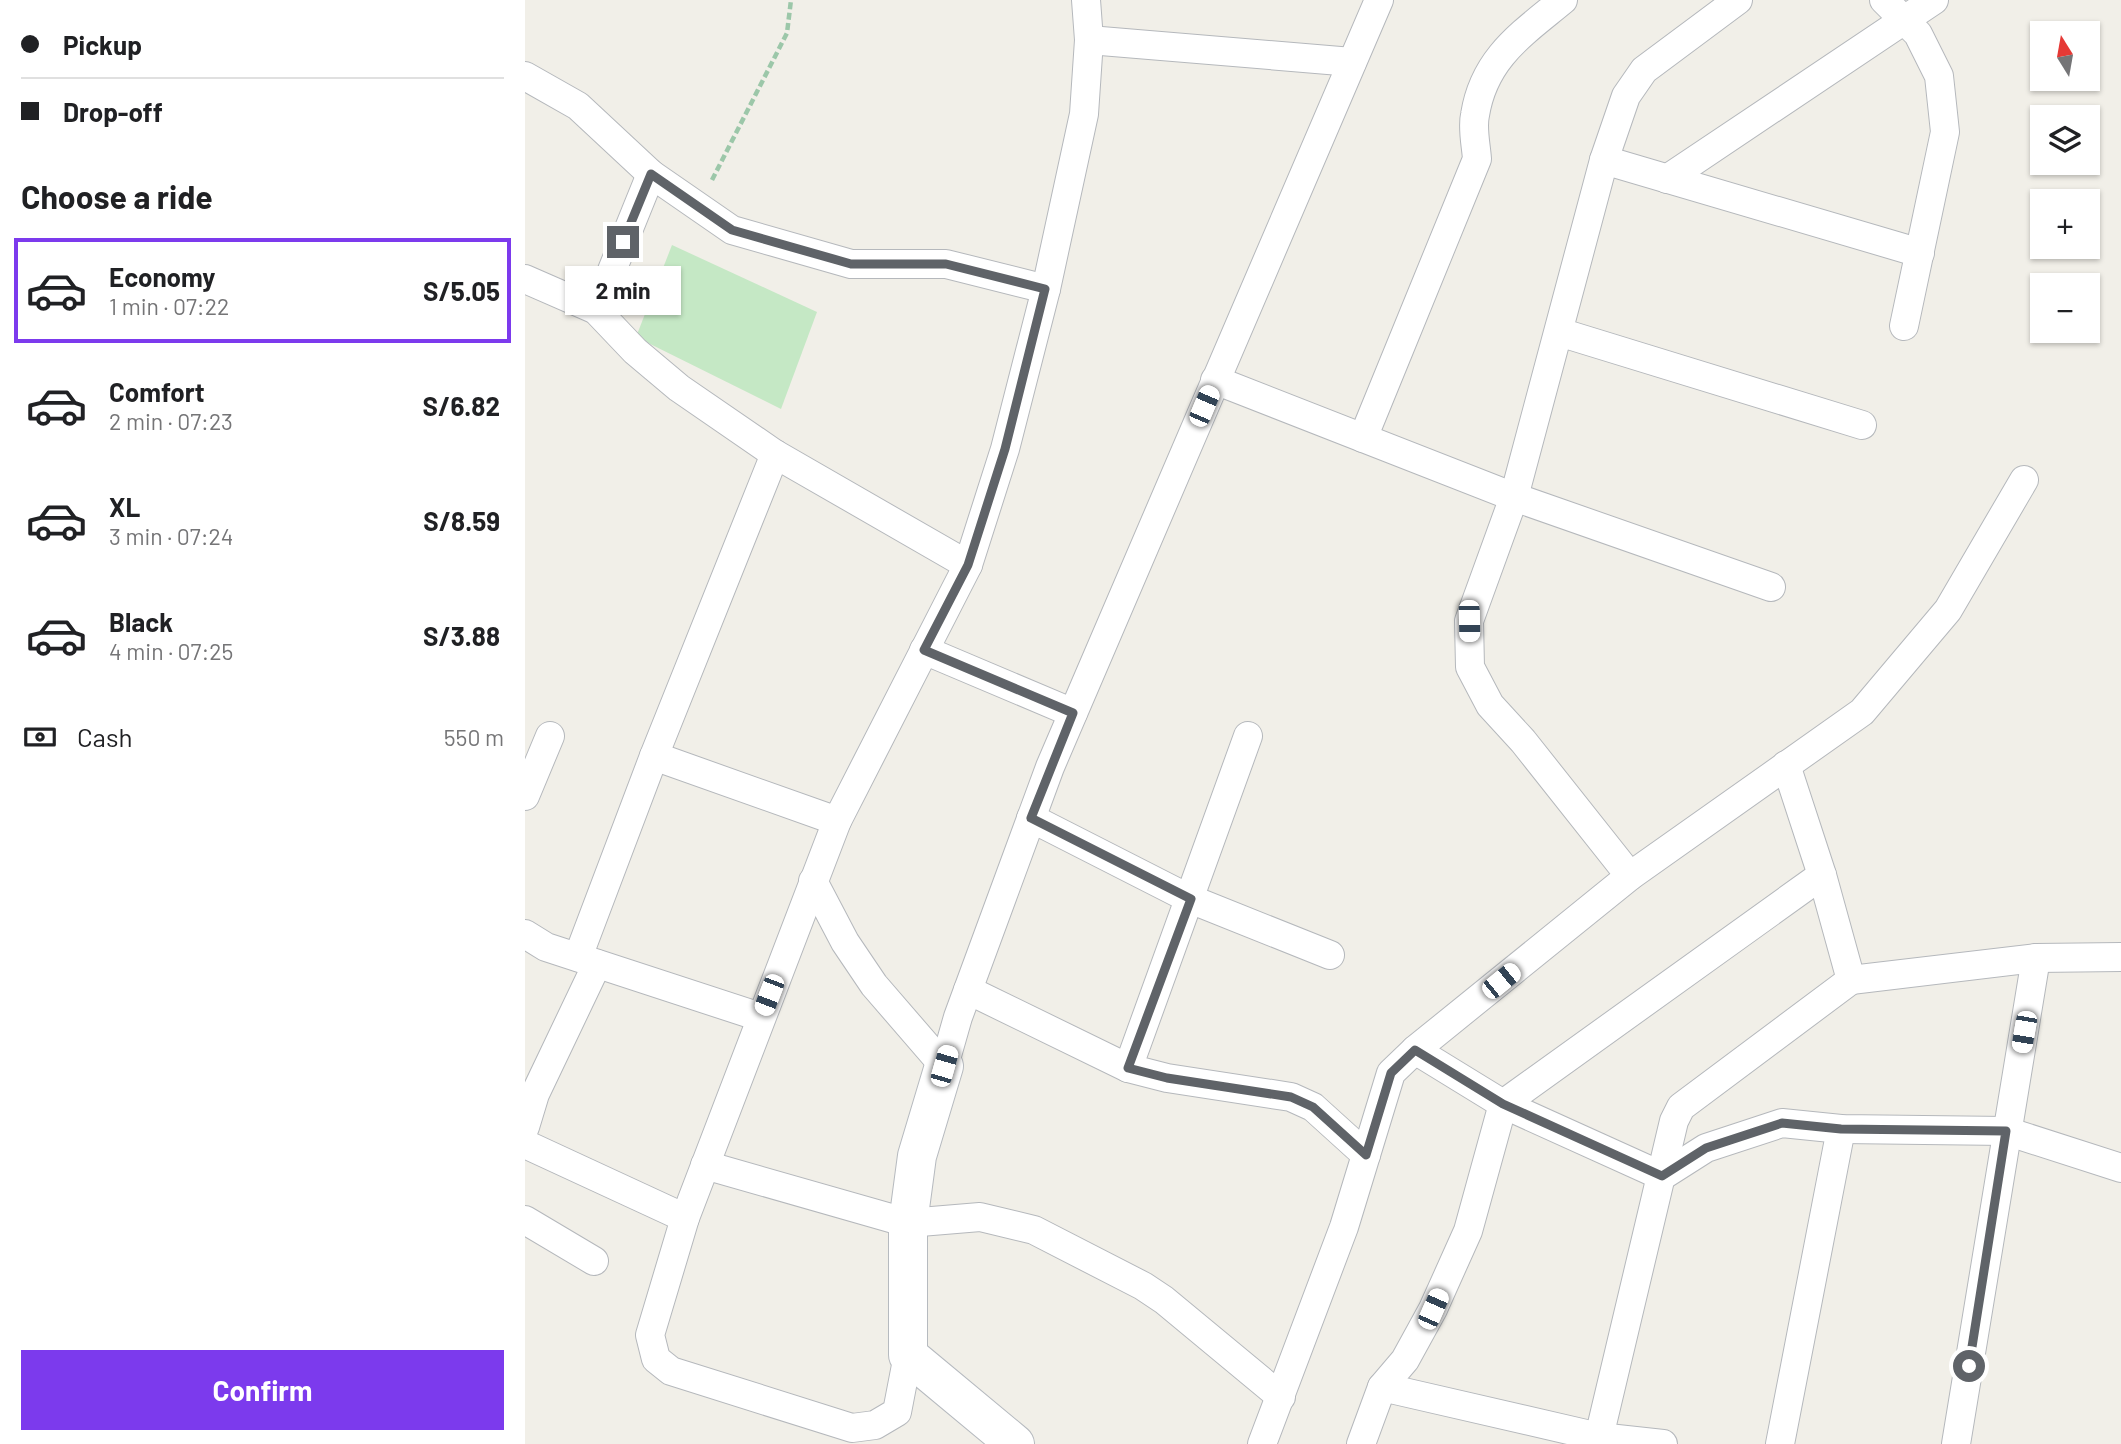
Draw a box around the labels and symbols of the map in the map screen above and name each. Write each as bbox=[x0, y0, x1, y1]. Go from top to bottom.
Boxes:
north arrow bbox=[2030, 21, 2100, 91]
route end bbox=[607, 226, 639, 258]
callout: 2 min bbox=[565, 266, 681, 316]
car bbox=[1187, 383, 1222, 429]
car bbox=[1459, 600, 1480, 642]
car bbox=[1479, 960, 1524, 1002]
car bbox=[752, 972, 787, 1018]
car bbox=[2011, 1009, 2038, 1055]
car bbox=[929, 1043, 960, 1089]
car bbox=[1415, 1286, 1452, 1332]
route start bbox=[1953, 1350, 1985, 1382]

